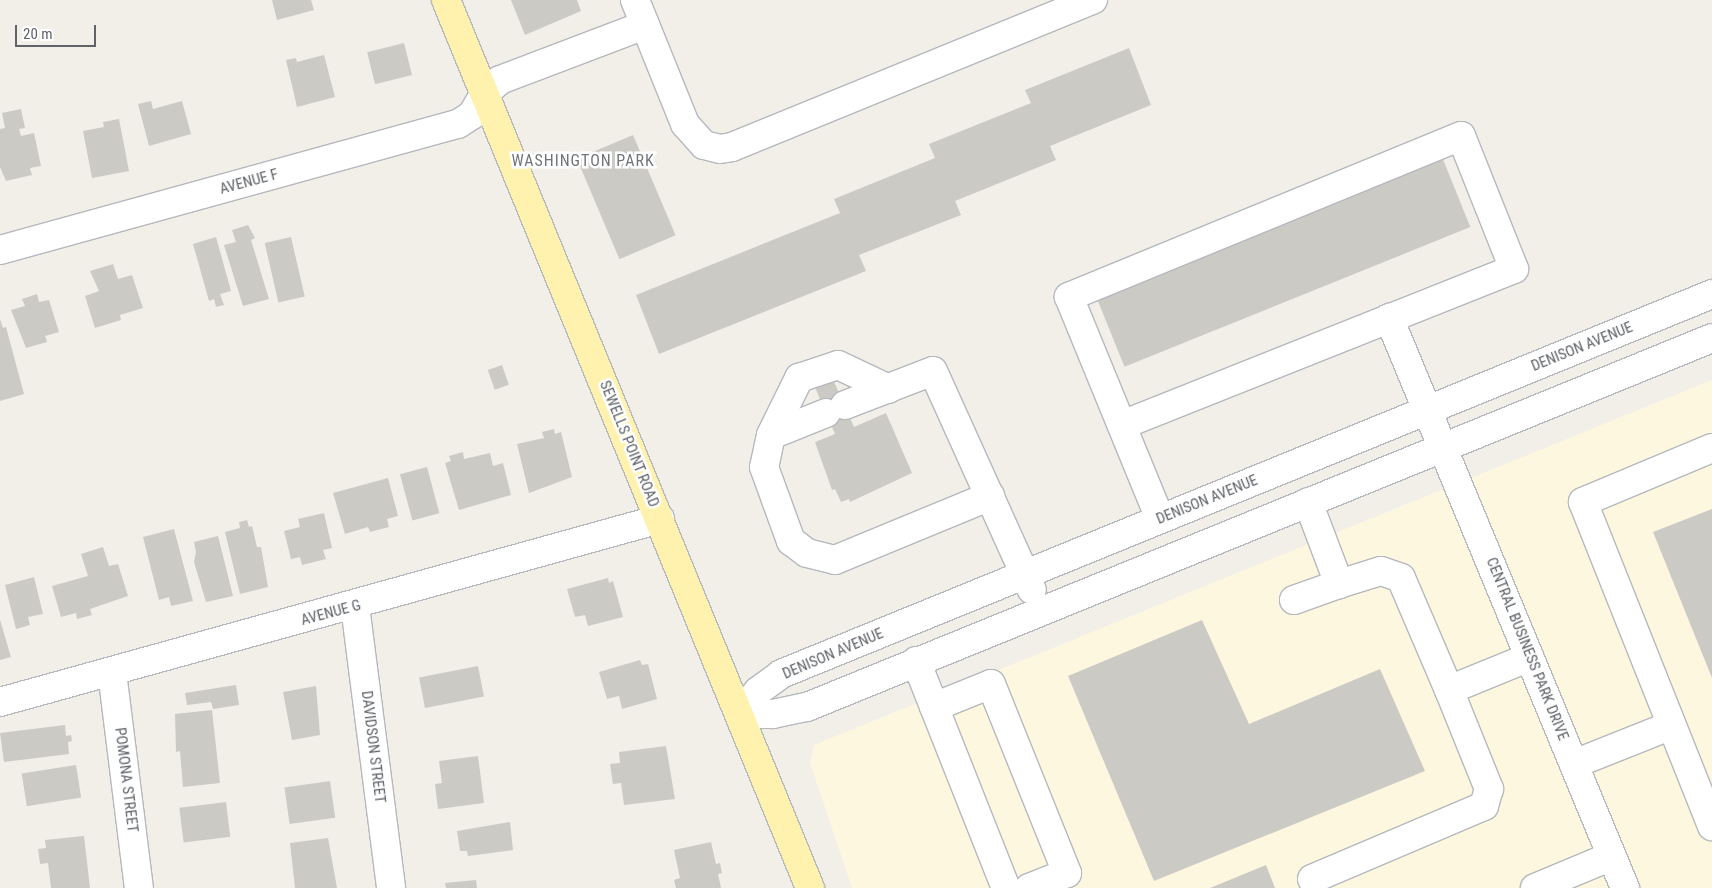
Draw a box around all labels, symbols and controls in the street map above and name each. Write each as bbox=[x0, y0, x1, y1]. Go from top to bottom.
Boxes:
scale bar bbox=[18, 15, 99, 47]
text: 20 m bbox=[23, 25, 53, 43]
district label: WASHINGTON PARK bbox=[510, 151, 656, 171]
street label: AVENUE F bbox=[218, 166, 280, 198]
street label: DENISON AVENUE bbox=[1529, 318, 1635, 376]
street label: SEWELLS POINT ROAD bbox=[595, 378, 663, 510]
street label: DENISON AVENUE bbox=[1154, 471, 1260, 529]
street label: CENTRAL BUSINESS PARK DRIVE bbox=[1482, 555, 1572, 743]
street label: AVENUE G bbox=[299, 596, 363, 630]
street label: DENISON AVENUE bbox=[780, 625, 886, 683]
street label: DAVIDSON STREET bbox=[357, 690, 389, 804]
street label: POMONA STREET bbox=[111, 726, 141, 834]

